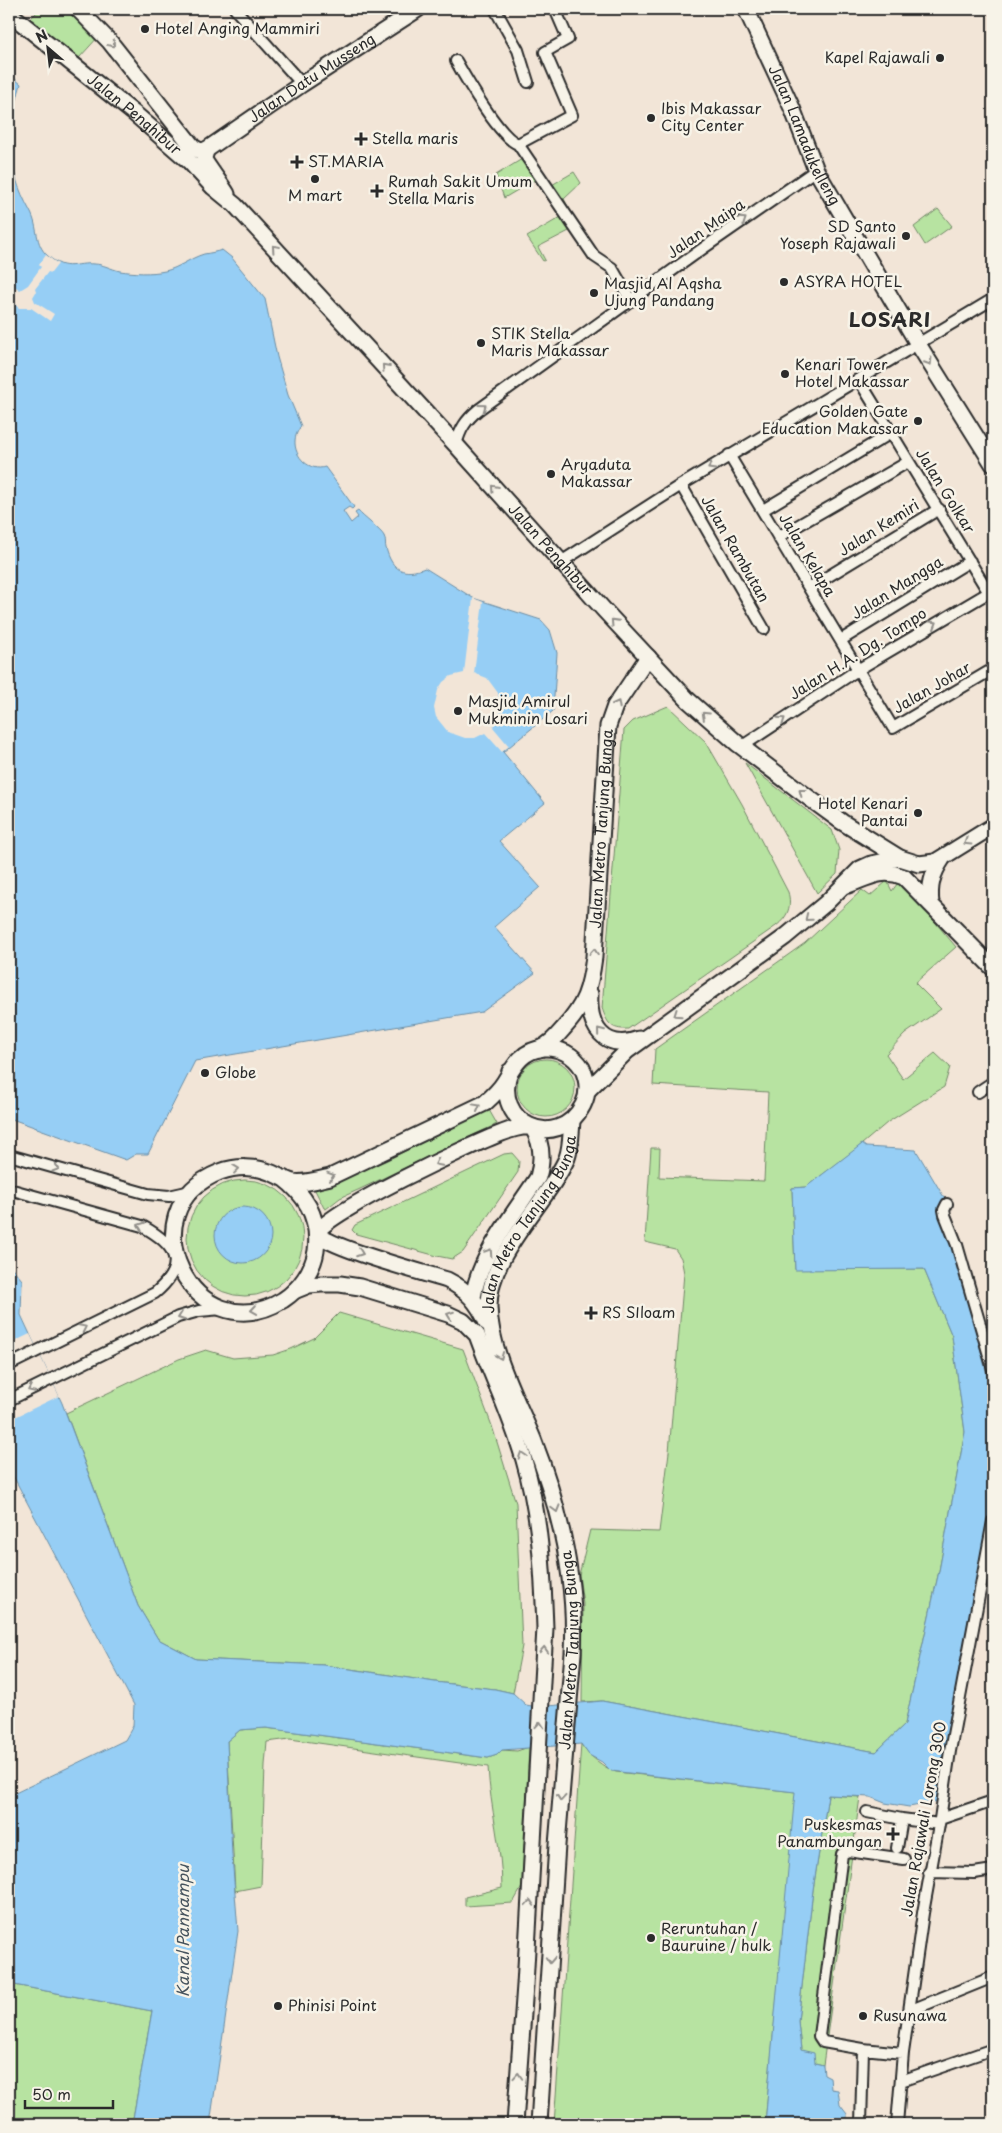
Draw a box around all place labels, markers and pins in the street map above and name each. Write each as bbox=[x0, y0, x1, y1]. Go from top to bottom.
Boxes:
place label: Hotel Anging Mammiri bbox=[155, 16, 320, 39]
marker: Hotel Anging Mammiri bbox=[139, 23, 151, 35]
place label: Kapel Rajawali bbox=[825, 45, 930, 68]
marker: Kapel Rajawali bbox=[934, 52, 946, 64]
place label: Ibis Makassar City Center bbox=[661, 96, 761, 136]
marker: Ibis Makassar City Center bbox=[645, 112, 657, 124]
place label: Stella maris bbox=[372, 126, 458, 149]
marker: Stella maris bbox=[354, 132, 368, 146]
place label: ST.MARIA bbox=[308, 149, 384, 172]
marker: ST.MARIA bbox=[290, 155, 304, 169]
place label: Rumah Sakit Umum Stella Maris bbox=[388, 169, 532, 209]
marker: M mart bbox=[309, 173, 321, 185]
place label: M mart bbox=[288, 183, 342, 206]
marker: Rumah Sakit Umum Stella Maris bbox=[370, 184, 384, 198]
place label: SD Santo Yoseph Rajawali bbox=[780, 214, 896, 254]
marker: SD Santo Yoseph Rajawali bbox=[900, 230, 912, 242]
place label: ASYRA HOTEL bbox=[794, 269, 902, 292]
place label: Masjid Al Aqsha Ujung Pandang bbox=[604, 271, 722, 311]
marker: ASYRA HOTEL bbox=[778, 276, 790, 288]
marker: Masjid Al Aqsha Ujung Pandang bbox=[588, 287, 600, 299]
place label: STIK Stella Maris Makassar bbox=[491, 321, 610, 361]
marker: STIK Stella Maris Makassar bbox=[475, 337, 487, 349]
place label: Kenari Tower Hotel Makassar bbox=[795, 352, 909, 392]
marker: Kenari Tower Hotel Makassar bbox=[779, 368, 791, 380]
place label: Golden Gate Education Makassar bbox=[762, 399, 908, 439]
marker: Golden Gate Education Makassar bbox=[912, 415, 924, 427]
place label: Aryaduta Makassar bbox=[561, 452, 632, 492]
marker: Aryaduta Makassar bbox=[545, 468, 557, 480]
place label: Masjid Amirul Mukminin Losari bbox=[468, 689, 588, 729]
marker: Masjid Amirul Mukminin Losari bbox=[452, 705, 464, 717]
place label: Hotel Kenari Pantai bbox=[818, 791, 908, 831]
marker: Hotel Kenari Pantai bbox=[912, 807, 924, 819]
place label: Globe bbox=[215, 1060, 257, 1083]
marker: Globe bbox=[199, 1067, 211, 1079]
place label: RS SIloam bbox=[602, 1300, 675, 1323]
marker: RS SIloam bbox=[584, 1306, 598, 1320]
place label: Puskesmas Panambungan bbox=[777, 1812, 882, 1852]
marker: Puskesmas Panambungan bbox=[886, 1827, 900, 1841]
place label: Reruntuhan / Bauruine / hulk bbox=[661, 1916, 771, 1956]
marker: Reruntuhan / Bauruine / hulk bbox=[645, 1932, 657, 1944]
place label: Phinisi Point bbox=[288, 1993, 377, 2016]
marker: Phinisi Point bbox=[272, 2000, 284, 2012]
place label: Rusunawa bbox=[873, 2003, 947, 2026]
marker: Rusunawa bbox=[857, 2010, 869, 2022]

